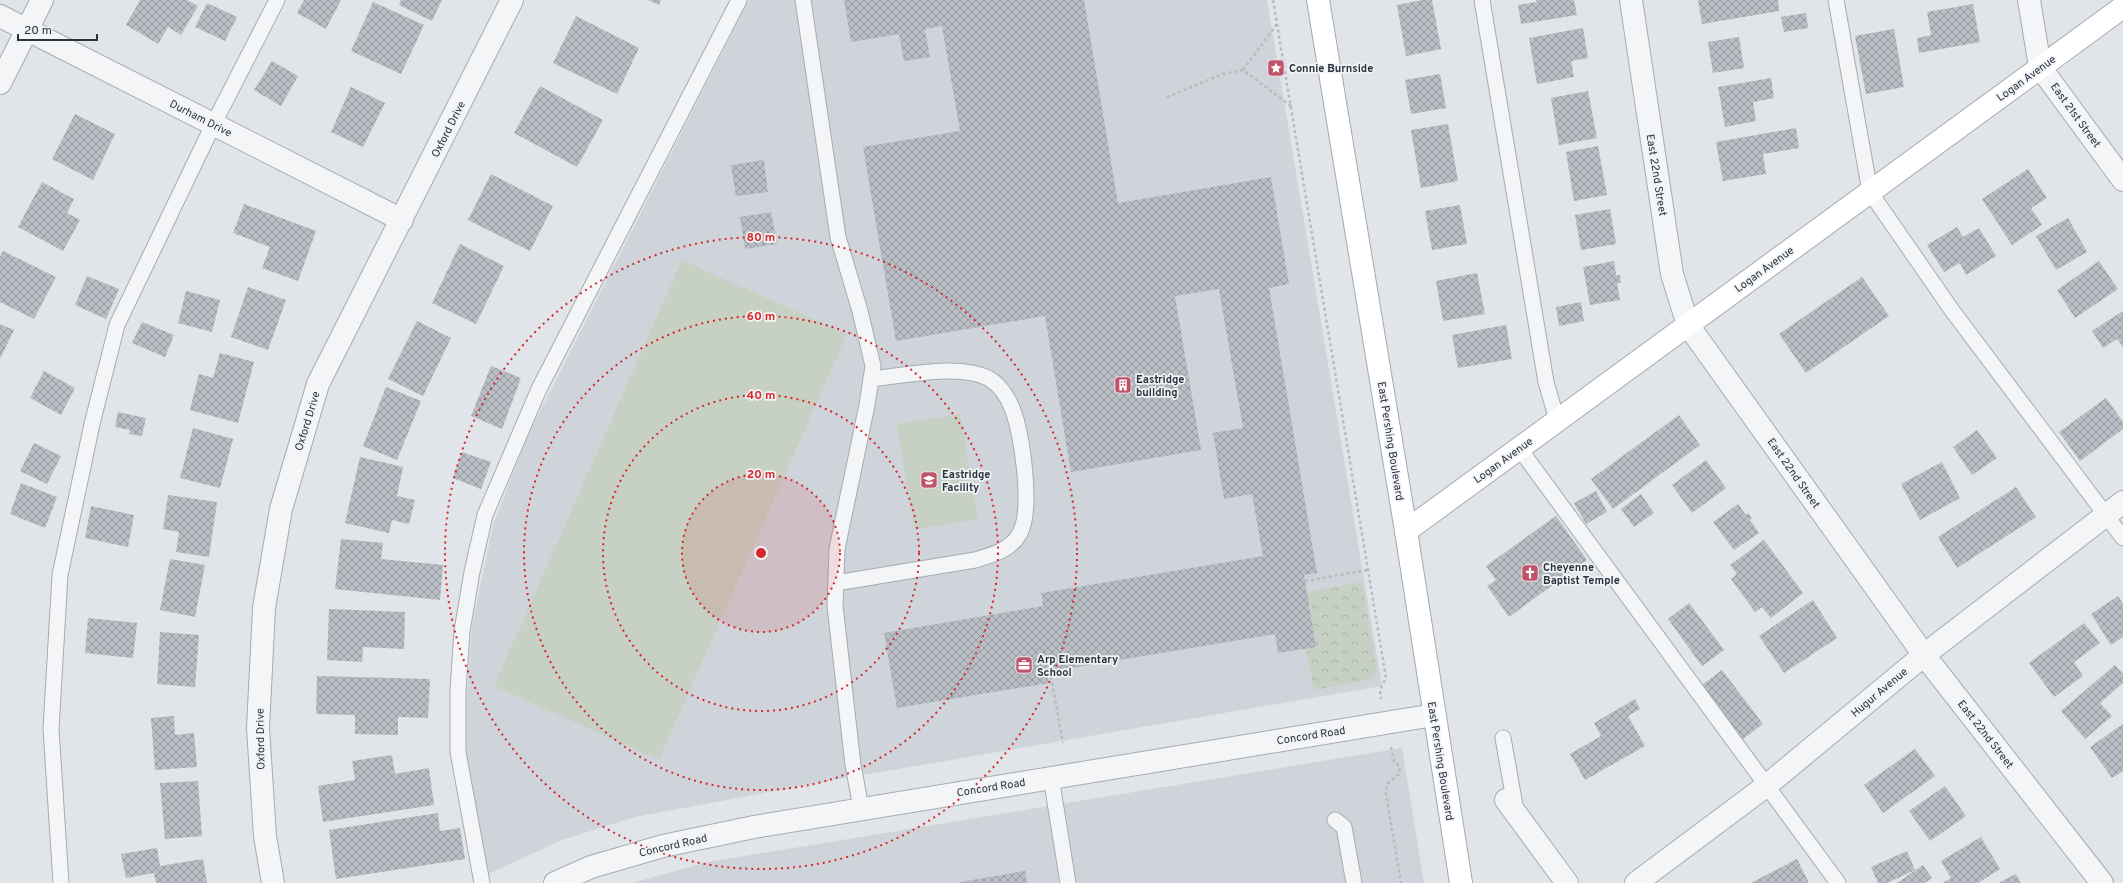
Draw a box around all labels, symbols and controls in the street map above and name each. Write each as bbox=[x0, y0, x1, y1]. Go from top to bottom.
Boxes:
scale bar bbox=[18, 16, 97, 42]
text: 20 m bbox=[24, 23, 52, 39]
street label: Logan Avenue bbox=[1994, 53, 2059, 105]
place icon: Connie Burnside bbox=[1266, 58, 1286, 78]
place label: Connie Burnside bbox=[1289, 62, 1373, 76]
street label: East 21st Street bbox=[2047, 80, 2103, 151]
street label: Durham Drive bbox=[167, 97, 234, 141]
street label: Oxford Drive bbox=[429, 99, 469, 160]
street label: East 22nd Street bbox=[1643, 133, 1669, 217]
text: 80 m bbox=[747, 230, 775, 246]
street label: Logan Avenue bbox=[1732, 244, 1797, 296]
text: 60 m bbox=[747, 309, 775, 325]
place label: Eastridge building bbox=[1136, 373, 1184, 400]
building icon: Eastridge building bbox=[1113, 375, 1133, 395]
street label: East Pershing Boulevard bbox=[1374, 381, 1406, 502]
text: 40 m bbox=[746, 388, 776, 404]
street label: Oxford Drive bbox=[292, 390, 324, 453]
street label: Logan Avenue bbox=[1471, 435, 1536, 487]
street label: East 22nd Street bbox=[1764, 436, 1823, 512]
text: 20 m bbox=[747, 467, 775, 483]
place label: Eastridge Facility bbox=[942, 468, 990, 495]
school or university icon: Eastridge Facility bbox=[919, 470, 939, 490]
centre of rings bbox=[754, 546, 768, 560]
place label: Cheyenne Baptist Temple bbox=[1543, 561, 1620, 588]
church icon: Cheyenne Baptist Temple bbox=[1520, 563, 1540, 583]
place label: Arp Elementary School bbox=[1037, 653, 1118, 680]
office icon: Arp Elementary School bbox=[1014, 655, 1034, 675]
street label: Hugur Avenue bbox=[1849, 665, 1911, 720]
street label: East 22nd Street bbox=[1954, 698, 2016, 772]
street label: East Pershing Boulevard bbox=[1424, 701, 1456, 822]
street label: Oxford Drive bbox=[253, 708, 269, 770]
street label: Concord Road bbox=[1276, 724, 1347, 748]
street label: Concord Road bbox=[956, 776, 1027, 800]
street label: Concord Road bbox=[638, 831, 709, 861]

